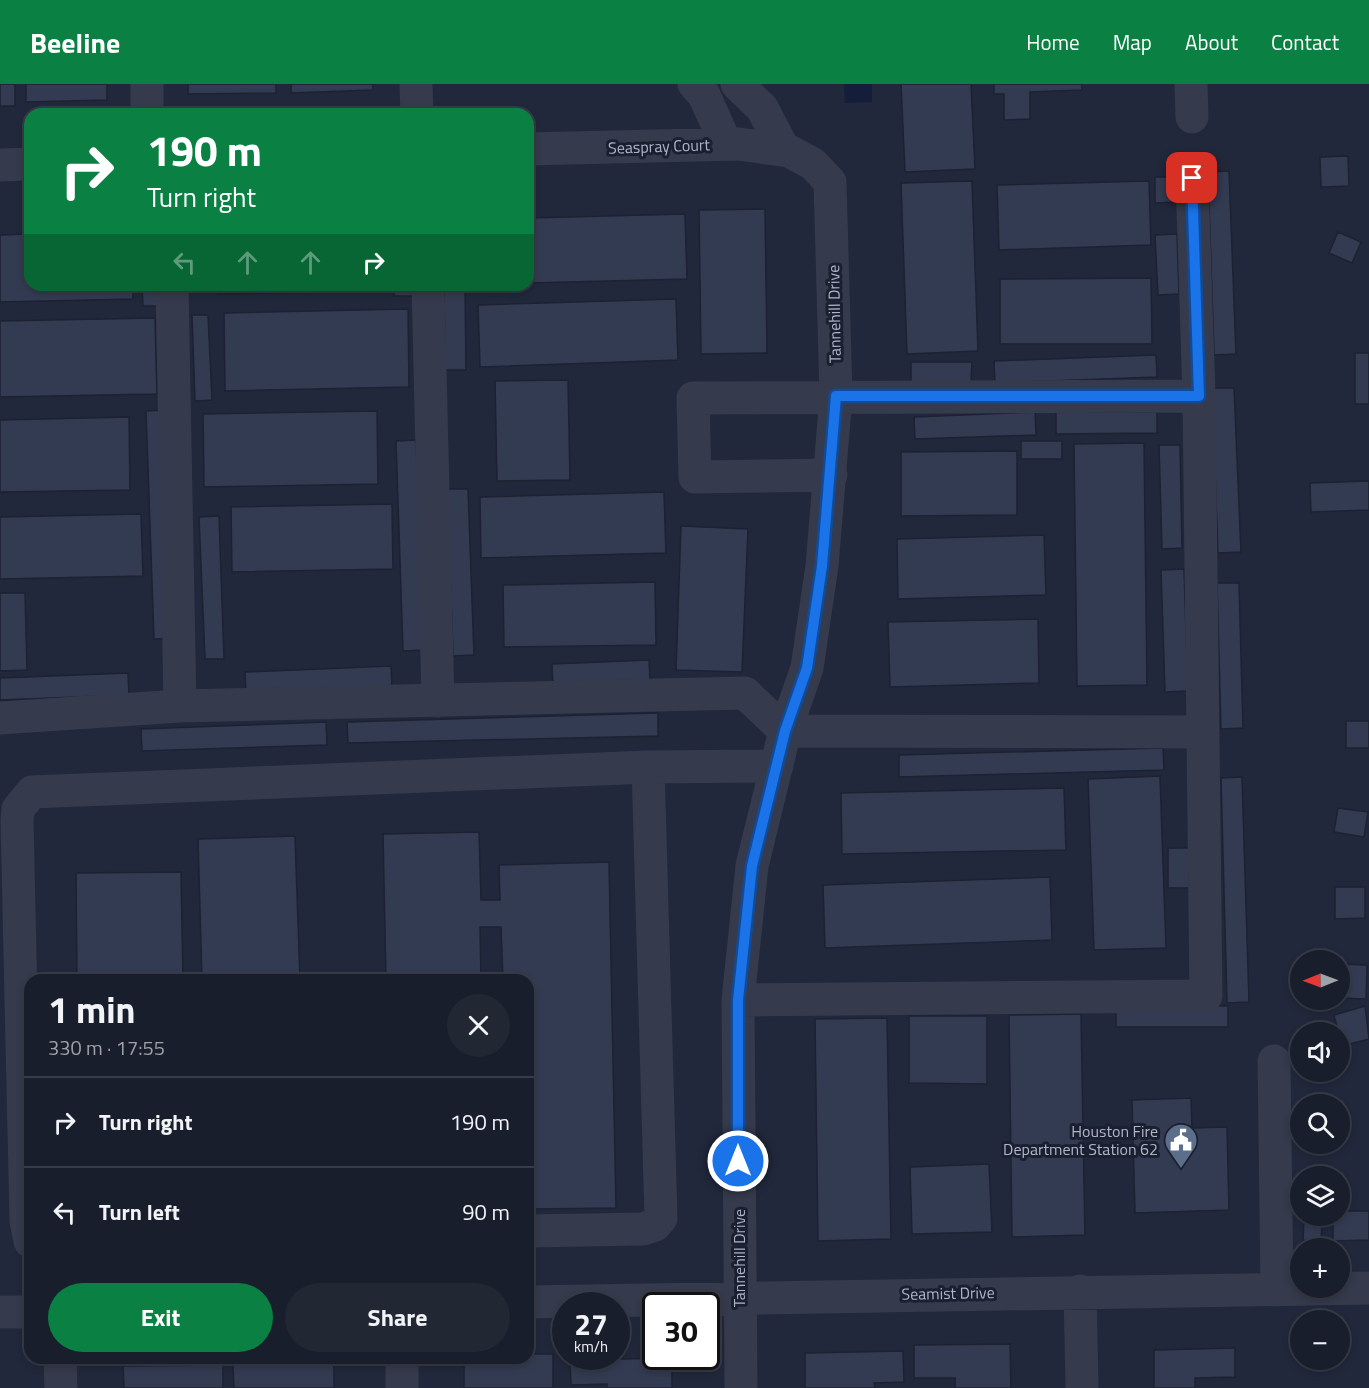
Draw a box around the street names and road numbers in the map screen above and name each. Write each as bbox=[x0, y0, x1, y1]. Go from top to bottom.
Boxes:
street label: Seaspray Court bbox=[608, 132, 711, 160]
street label: Tannehill Drive bbox=[821, 265, 847, 363]
street label: Tannehill Drive bbox=[727, 1209, 751, 1307]
street label: Seamist Drive bbox=[901, 1280, 995, 1306]

